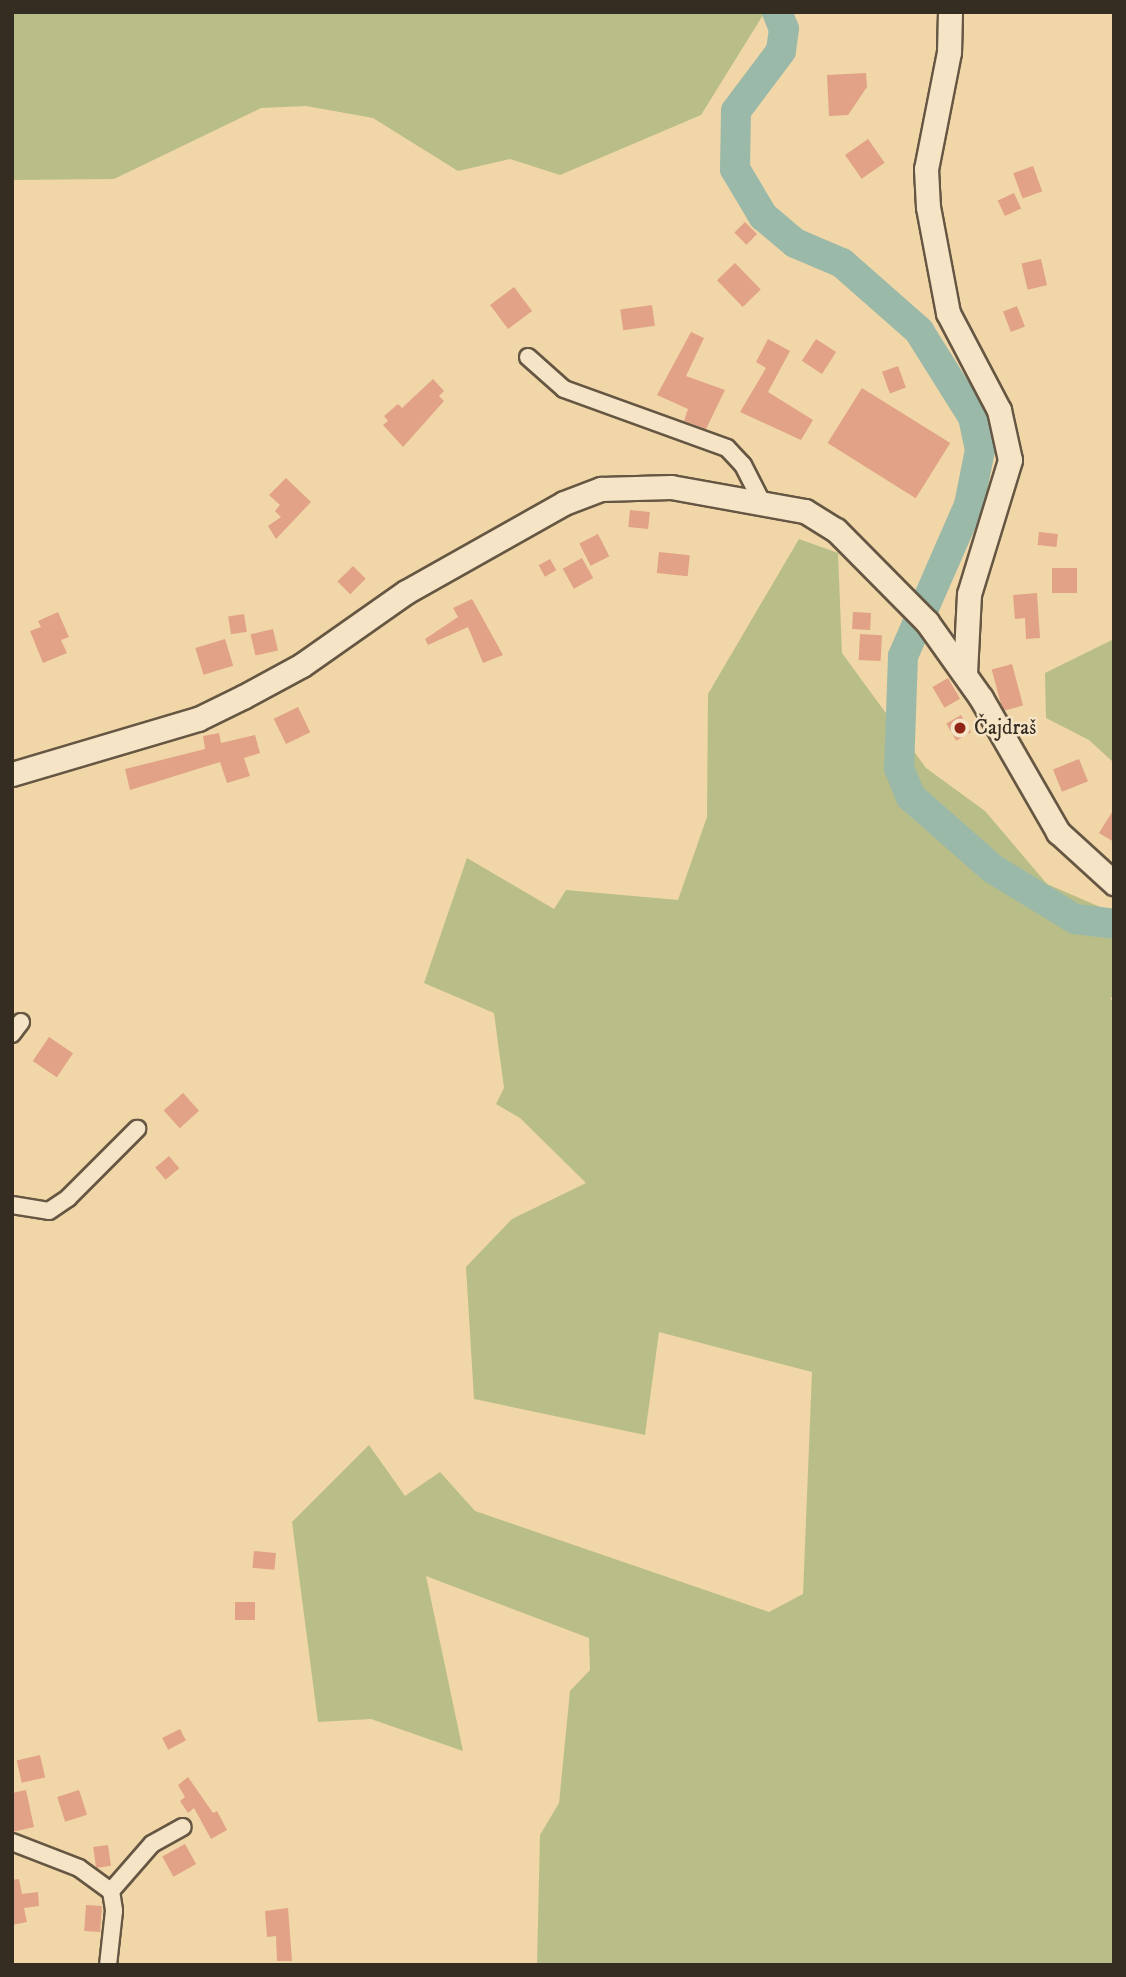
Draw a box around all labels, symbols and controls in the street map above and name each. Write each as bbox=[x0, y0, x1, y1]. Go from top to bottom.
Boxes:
place label: Čajdraš bbox=[974, 715, 1036, 741]
marker: Čajdraš bbox=[952, 720, 968, 736]

